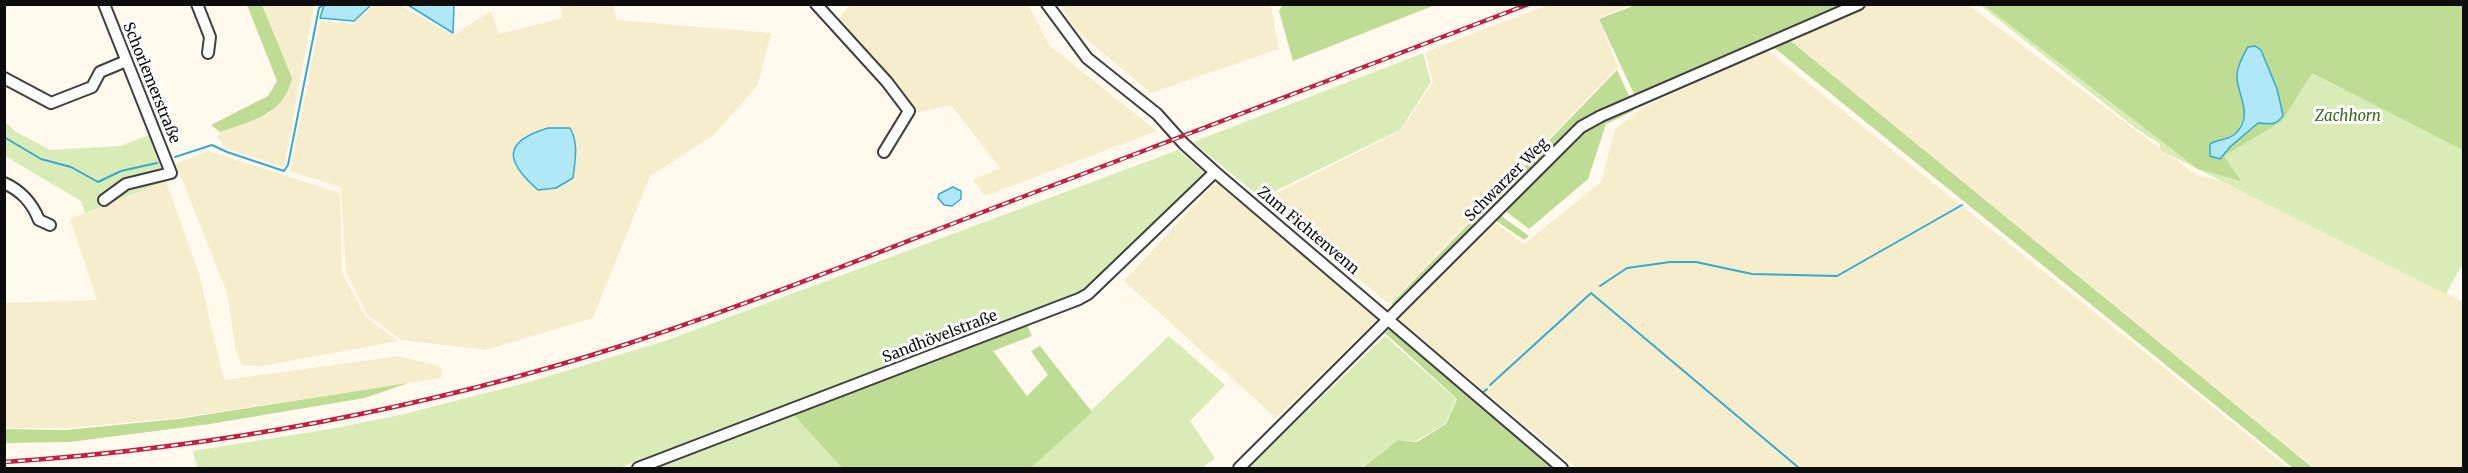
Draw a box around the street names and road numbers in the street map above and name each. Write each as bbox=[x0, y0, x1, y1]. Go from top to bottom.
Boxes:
street label: Schorlemerstraße bbox=[119, 20, 183, 146]
street label: Schwarzer Weg bbox=[1461, 134, 1553, 226]
street label: Zum Fichtenvenn bbox=[1254, 183, 1362, 279]
street label: Sandhövelstraße bbox=[880, 307, 1000, 367]

